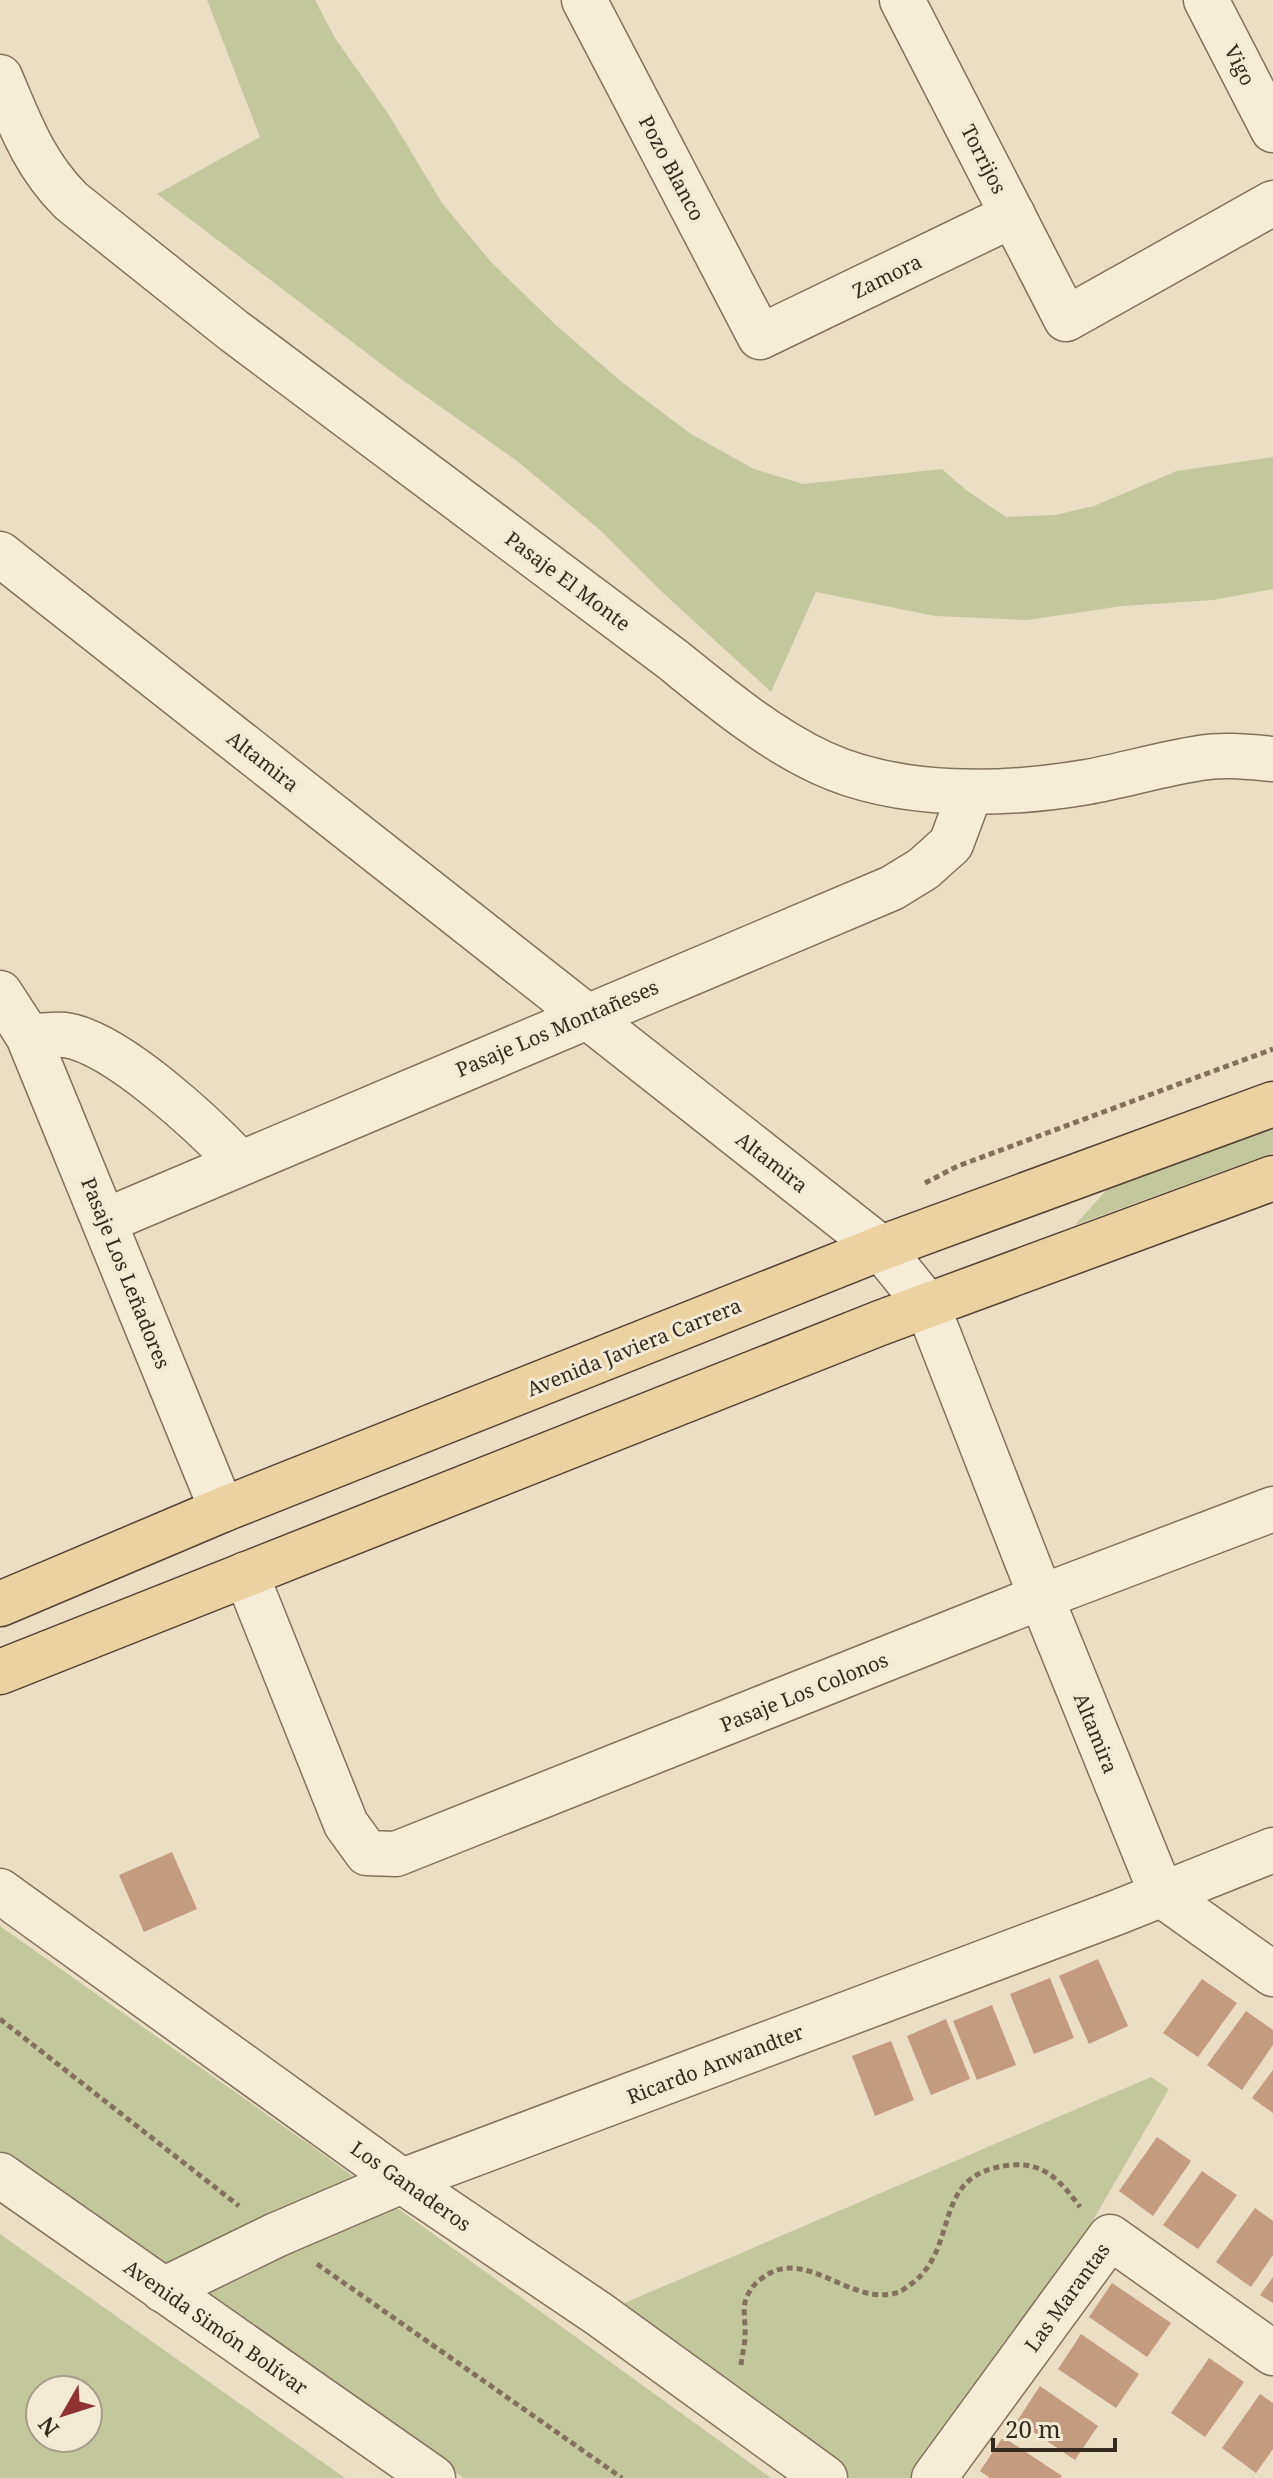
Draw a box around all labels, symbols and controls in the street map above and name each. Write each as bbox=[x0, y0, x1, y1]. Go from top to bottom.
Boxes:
street label: Vigo bbox=[1218, 40, 1262, 90]
street label: Pozo Blanco bbox=[633, 111, 711, 225]
street label: Torrijos bbox=[955, 120, 1013, 198]
street label: Zamora bbox=[848, 248, 926, 304]
street label: Pasaje El Monte bbox=[500, 525, 636, 637]
street label: Altamira bbox=[222, 724, 304, 798]
street label: Pasaje Los Montañeses bbox=[452, 973, 662, 1083]
street label: Altamira bbox=[731, 1125, 813, 1199]
street label: Pasaje Los Leñadores bbox=[75, 1173, 177, 1373]
street label: Avenida Javiera Carrera bbox=[523, 1292, 745, 1402]
street label: Pasaje Los Colonos bbox=[716, 1646, 892, 1738]
street label: Altamira bbox=[1068, 1689, 1124, 1777]
street label: Ricardo Anwandter bbox=[623, 2018, 808, 2110]
street label: Los Ganaderos bbox=[346, 2135, 476, 2237]
street label: Las Marantas bbox=[1018, 2237, 1116, 2357]
street label: Avenida Simón Bolívar bbox=[119, 2253, 314, 2401]
north arrow bbox=[24, 2374, 104, 2454]
scale bar bbox=[993, 2402, 1115, 2452]
text: N bbox=[31, 2411, 65, 2443]
text: 20 m bbox=[1005, 2412, 1061, 2445]

